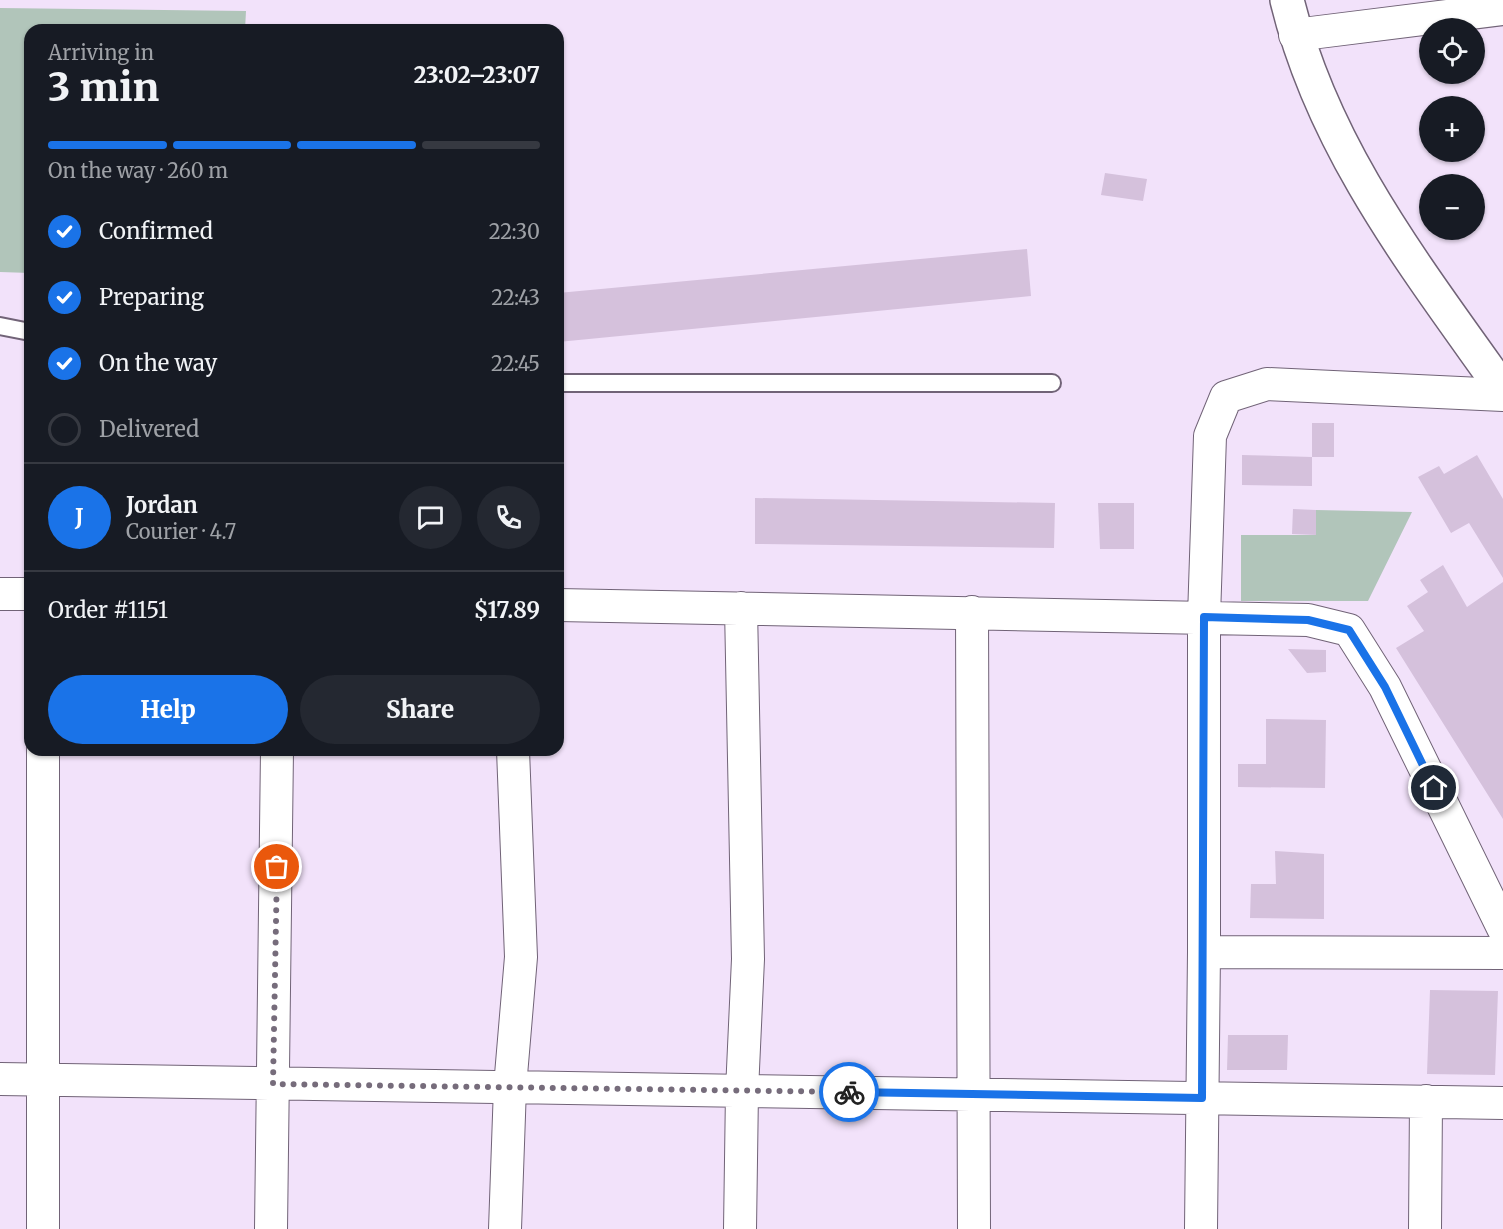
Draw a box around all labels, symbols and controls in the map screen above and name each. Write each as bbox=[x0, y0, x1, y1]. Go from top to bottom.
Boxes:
map controls bbox=[1419, 18, 1485, 240]
button: locate bbox=[1419, 18, 1485, 84]
text: Arriving in bbox=[48, 40, 154, 65]
text: 23:02–23:07 bbox=[414, 61, 540, 89]
text: 3 min bbox=[48, 63, 159, 112]
button: + bbox=[1419, 96, 1485, 162]
text: On the way · 260 m bbox=[48, 158, 228, 183]
button: − bbox=[1419, 174, 1485, 240]
icon: check bbox=[48, 215, 81, 248]
text: Confirmed bbox=[99, 217, 213, 245]
text: 22:30 bbox=[489, 219, 540, 244]
icon: check bbox=[48, 281, 81, 314]
text: Preparing bbox=[99, 283, 204, 311]
text: 22:43 bbox=[491, 285, 540, 310]
icon: check bbox=[48, 347, 81, 380]
text: On the way bbox=[99, 349, 217, 377]
text: 22:45 bbox=[491, 351, 540, 376]
text: Delivered bbox=[99, 415, 199, 443]
button: chat bbox=[399, 486, 462, 549]
button: phone bbox=[477, 486, 540, 549]
text: Jordan bbox=[126, 491, 198, 519]
text: J bbox=[75, 503, 84, 531]
text: Courier · 4.7 bbox=[126, 519, 236, 544]
text: Order #1151 bbox=[48, 596, 168, 624]
text: $17.89 bbox=[474, 596, 540, 624]
button: Help bbox=[48, 675, 288, 744]
button: Share bbox=[300, 675, 540, 744]
pin bbox=[1408, 762, 1459, 813]
icon: home bbox=[1417, 771, 1450, 804]
pin bbox=[251, 841, 302, 892]
icon: bag bbox=[260, 850, 293, 883]
courier bbox=[819, 1062, 879, 1122]
icon: bike bbox=[833, 1076, 866, 1109]

